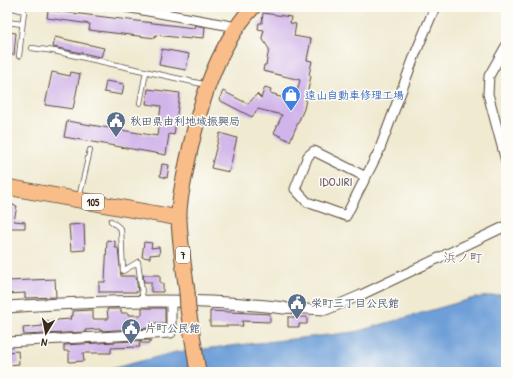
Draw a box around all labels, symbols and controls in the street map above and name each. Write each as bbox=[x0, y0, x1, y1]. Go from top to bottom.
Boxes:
shop icon: 遠山自動車修理工場 bbox=[280, 84, 302, 112]
place label: 遠山自動車修理工場 bbox=[305, 88, 404, 102]
public building icon: 秋田県由利地域振興局 bbox=[105, 110, 127, 138]
place label: 秋田県由利地域振興局 bbox=[130, 114, 240, 128]
district label: IDOJIRI bbox=[319, 172, 353, 190]
road number: 105 bbox=[82, 194, 104, 210]
road number: 7 bbox=[176, 247, 190, 263]
district label: 浜ノ町 bbox=[443, 248, 483, 266]
public building icon: 栄町三丁目公民館 bbox=[286, 292, 308, 320]
place label: 栄町三丁目公民館 bbox=[311, 296, 399, 310]
north arrow bbox=[26, 313, 66, 353]
public building icon: 片町公民館 bbox=[120, 317, 142, 345]
place label: 片町公民館 bbox=[145, 321, 200, 335]
text: N bbox=[40, 335, 48, 350]

